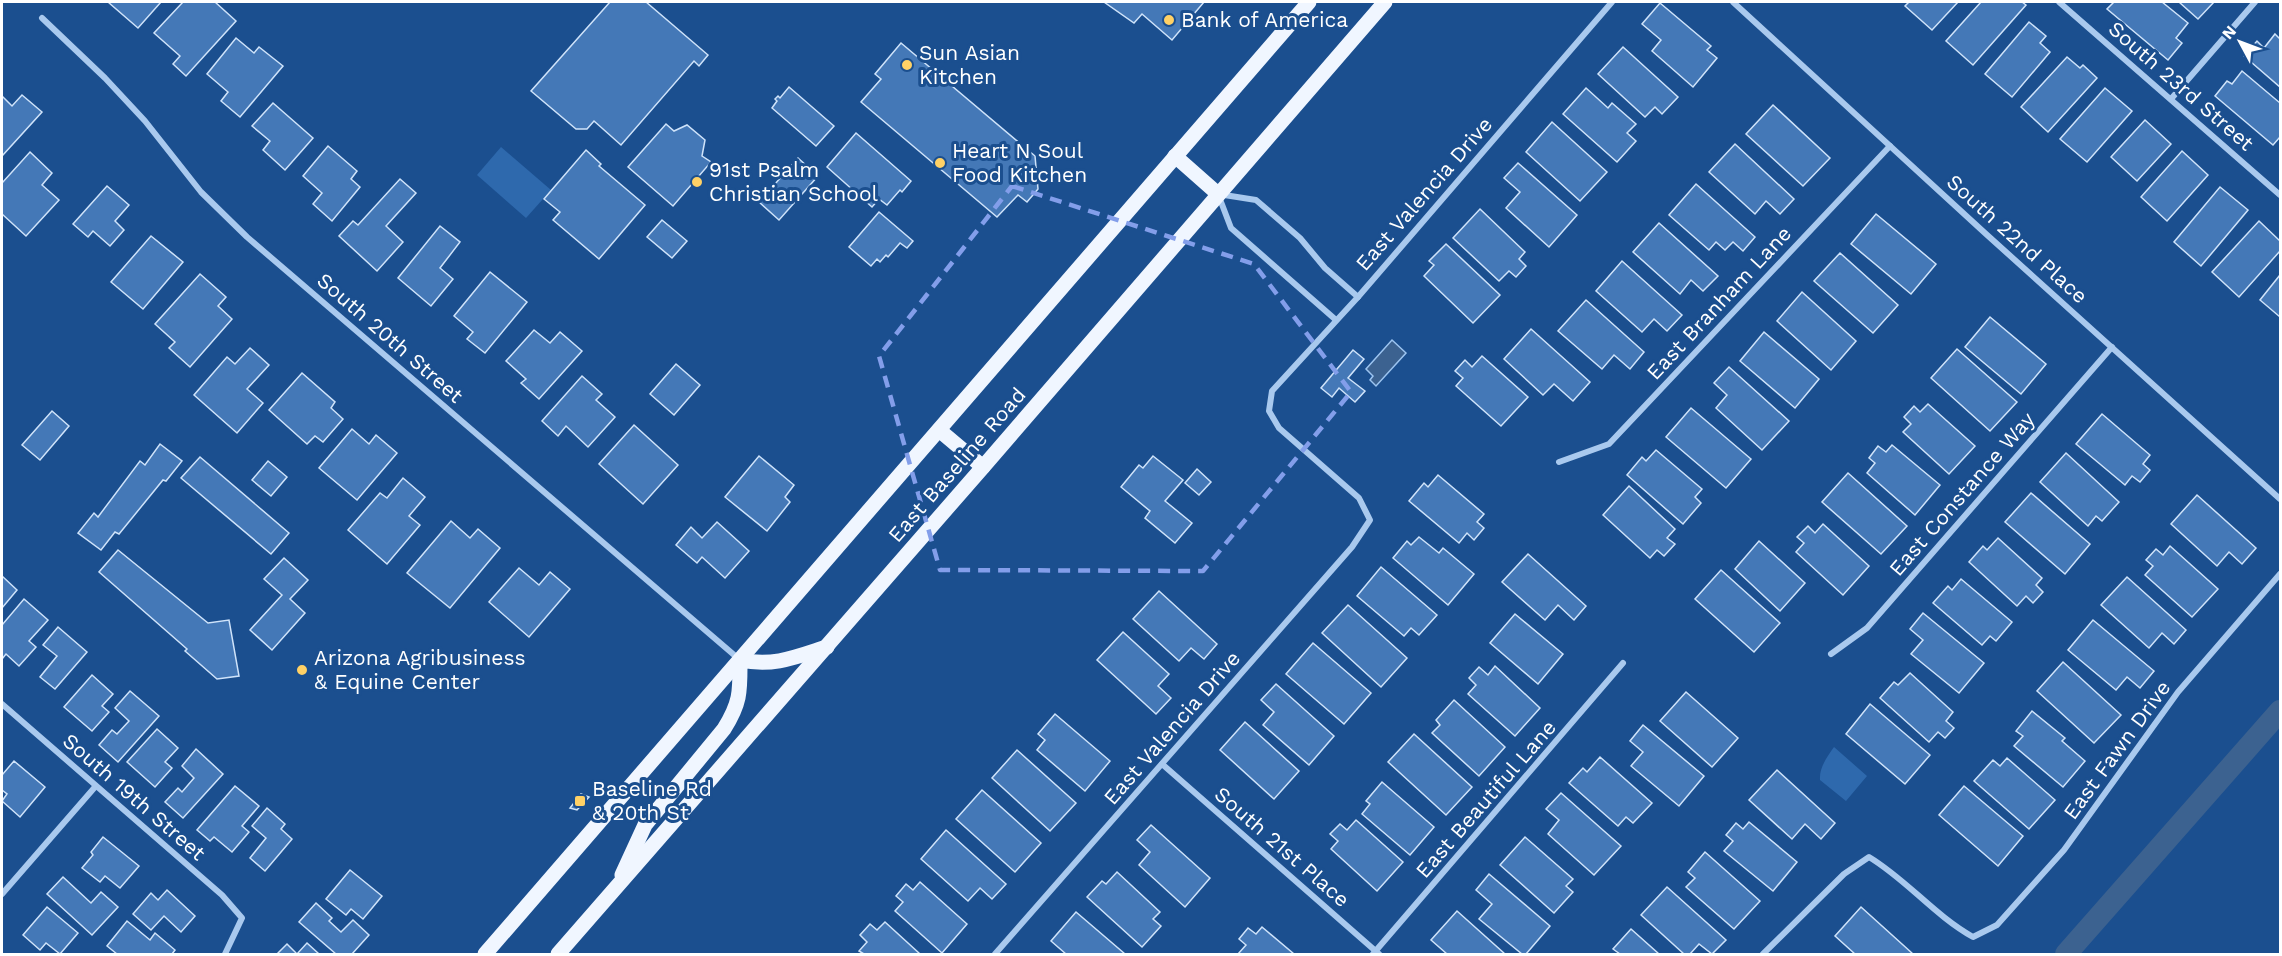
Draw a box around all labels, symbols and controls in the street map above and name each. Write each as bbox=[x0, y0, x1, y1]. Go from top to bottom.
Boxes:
place label: Bank of America bbox=[1181, 7, 1348, 32]
north arrow bbox=[2210, 12, 2270, 72]
marker: Bank of America bbox=[1162, 13, 1176, 27]
street label: South 23rd Street bbox=[2104, 16, 2259, 156]
text: N bbox=[2218, 22, 2240, 43]
place label: Sun Asian Kitchen bbox=[919, 40, 1020, 89]
marker: Sun Asian Kitchen bbox=[900, 58, 914, 72]
street label: East Valencia Drive bbox=[1350, 112, 1497, 276]
place label: Heart N Soul Food Kitchen bbox=[952, 138, 1087, 187]
marker: Heart N Soul Food Kitchen bbox=[933, 156, 947, 170]
place label: 91st Psalm Christian School bbox=[709, 157, 878, 206]
street label: South 22nd Place bbox=[1942, 169, 2093, 308]
marker: 91st Psalm Christian School bbox=[690, 175, 704, 189]
street label: East Branham Lane bbox=[1641, 221, 1796, 385]
street label: South 20th Street bbox=[312, 267, 469, 408]
street label: East Baseline Road bbox=[883, 382, 1031, 547]
street label: East Constance Way bbox=[1884, 406, 2040, 581]
place label: Arizona Agribusiness & Equine Center bbox=[314, 645, 526, 694]
street label: East Valencia Drive bbox=[1098, 646, 1245, 810]
marker: Arizona Agribusiness & Equine Center bbox=[295, 663, 309, 677]
street label: East Fawn Drive bbox=[2058, 675, 2175, 824]
street label: East Beautiful Lane bbox=[1410, 715, 1561, 883]
street label: South 19th Street bbox=[58, 728, 211, 866]
place label: Baseline Rd & 20th St bbox=[592, 776, 712, 825]
street label: South 21st Place bbox=[1210, 781, 1355, 912]
marker: Baseline Rd & 20th St bbox=[573, 794, 587, 808]

